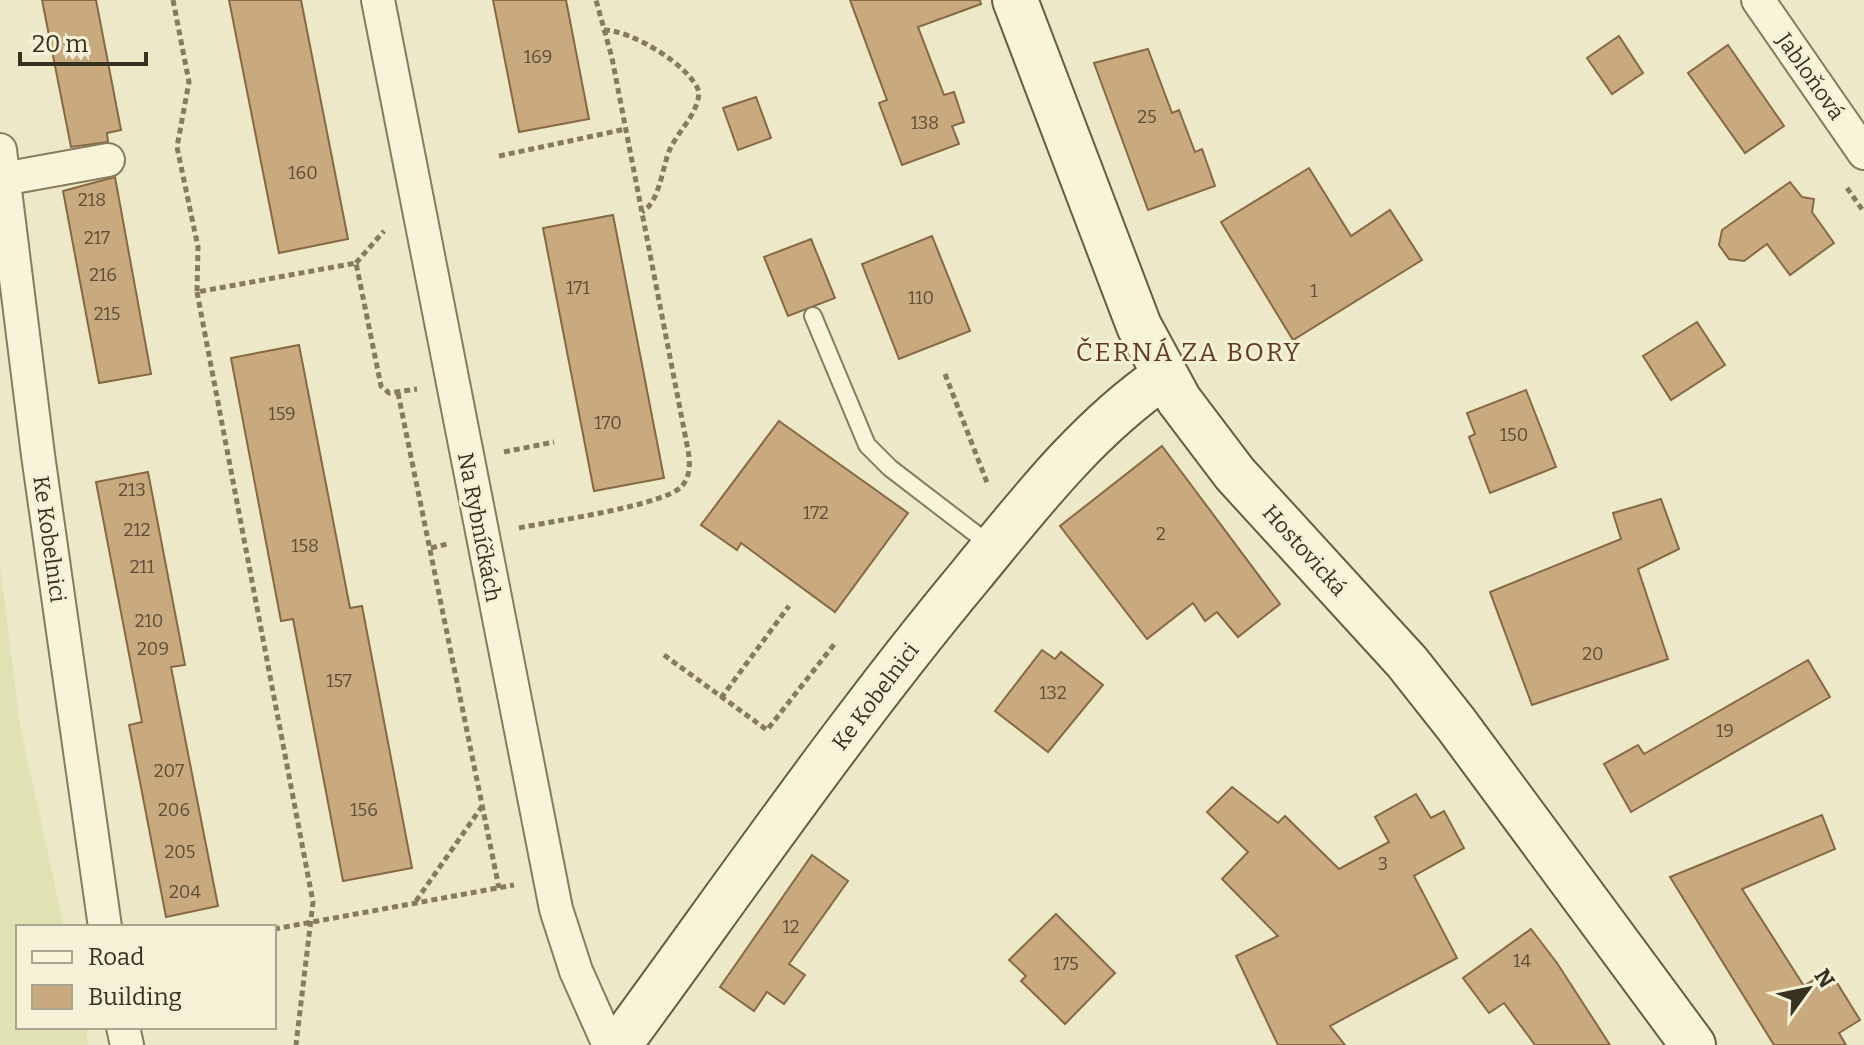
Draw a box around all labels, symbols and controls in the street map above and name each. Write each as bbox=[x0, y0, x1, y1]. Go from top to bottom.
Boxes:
scale bar bbox=[20, 16, 146, 66]
street label: Jabloňová bbox=[1770, 27, 1850, 125]
text: 20 m bbox=[32, 30, 88, 58]
house number: 169 bbox=[524, 46, 552, 68]
house number: 25 bbox=[1137, 106, 1157, 128]
house number: 138 bbox=[911, 112, 939, 134]
house number: 160 bbox=[288, 162, 318, 184]
house number: 218 bbox=[78, 189, 106, 211]
house number: 217 bbox=[84, 227, 110, 249]
house number: 216 bbox=[89, 264, 117, 286]
house number: 171 bbox=[566, 277, 590, 299]
house number: 1 bbox=[1310, 280, 1318, 302]
house number: 110 bbox=[908, 287, 934, 309]
house number: 215 bbox=[94, 303, 120, 325]
district label: ČERNÁ ZA BORY bbox=[1076, 337, 1302, 368]
house number: 159 bbox=[268, 403, 296, 425]
house number: 170 bbox=[594, 412, 622, 434]
house number: 150 bbox=[1500, 424, 1528, 446]
street label: Na Rybníčkách bbox=[452, 450, 507, 604]
street label: Ke Kobelnici bbox=[27, 474, 72, 605]
house number: 213 bbox=[118, 479, 146, 501]
street label: Hostovická bbox=[1257, 499, 1352, 601]
house number: 172 bbox=[803, 502, 829, 524]
house number: 212 bbox=[124, 519, 150, 541]
house number: 2 bbox=[1156, 523, 1166, 545]
house number: 158 bbox=[291, 535, 319, 557]
house number: 211 bbox=[130, 556, 155, 578]
house number: 210 bbox=[135, 610, 163, 632]
street label: Ke Kobelnici bbox=[826, 637, 925, 755]
house number: 209 bbox=[137, 638, 169, 660]
house number: 20 bbox=[1582, 643, 1604, 665]
house number: 157 bbox=[326, 670, 352, 692]
house number: 132 bbox=[1039, 682, 1067, 704]
house number: 19 bbox=[1716, 720, 1734, 742]
house number: 207 bbox=[154, 760, 184, 782]
house number: 206 bbox=[158, 799, 190, 821]
house number: 156 bbox=[350, 799, 378, 821]
house number: 205 bbox=[165, 841, 195, 863]
house number: 3 bbox=[1378, 853, 1388, 875]
house number: 204 bbox=[169, 881, 201, 903]
house number: 12 bbox=[782, 916, 800, 938]
legend bbox=[16, 925, 276, 1029]
text: Road bbox=[88, 943, 144, 971]
north arrow bbox=[1768, 949, 1848, 1029]
house number: 14 bbox=[1513, 950, 1531, 972]
house number: 175 bbox=[1053, 953, 1079, 975]
text: N bbox=[1808, 964, 1840, 993]
text: Building bbox=[88, 983, 182, 1011]

